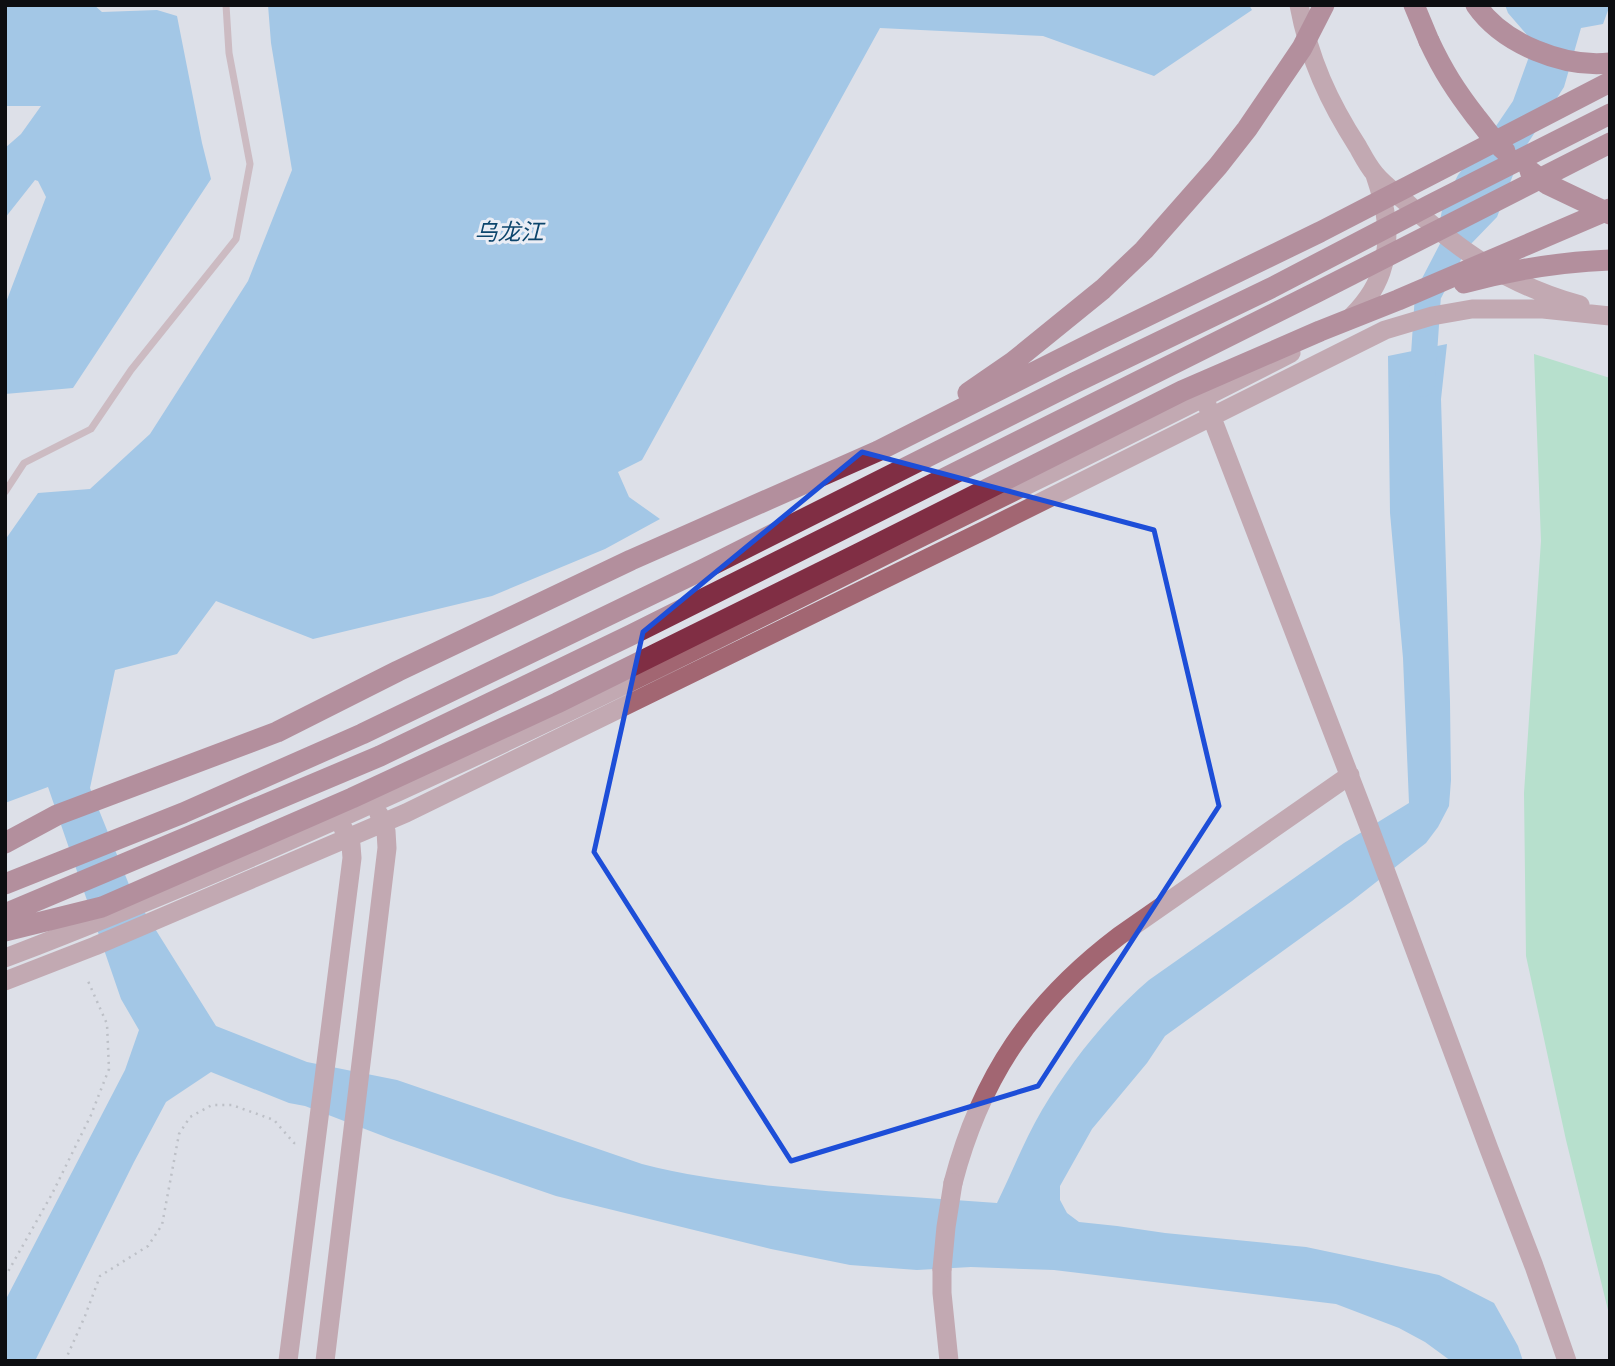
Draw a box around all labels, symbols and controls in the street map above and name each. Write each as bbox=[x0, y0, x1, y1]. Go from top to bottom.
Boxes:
water label: 乌龙江 bbox=[475, 218, 547, 246]

